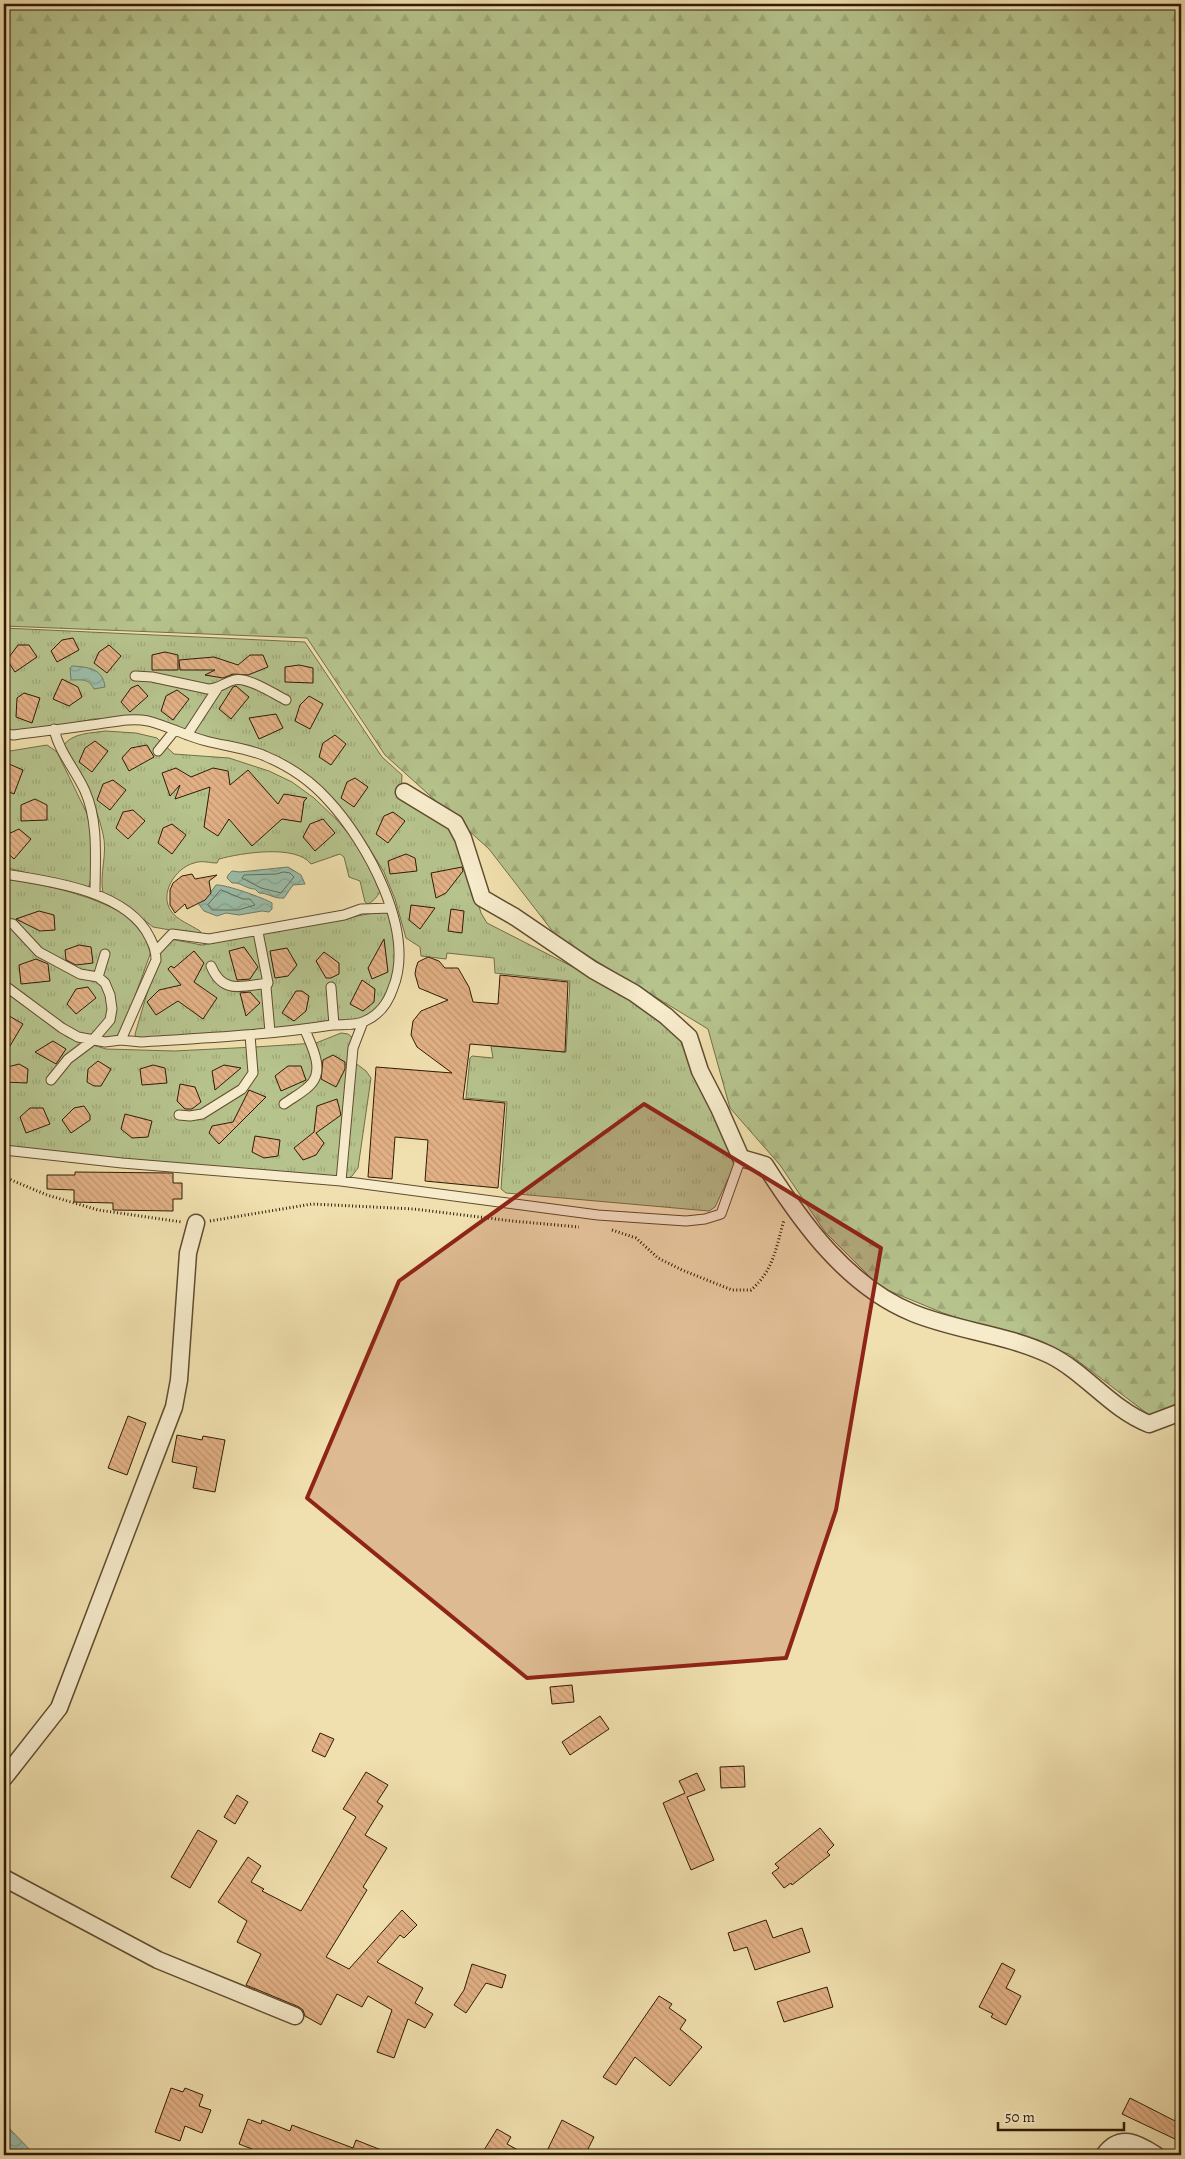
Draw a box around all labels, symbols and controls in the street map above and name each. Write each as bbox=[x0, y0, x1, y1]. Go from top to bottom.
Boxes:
scale bar bbox=[998, 2099, 1124, 2131]
text: 50 m bbox=[1005, 2107, 1035, 2127]

